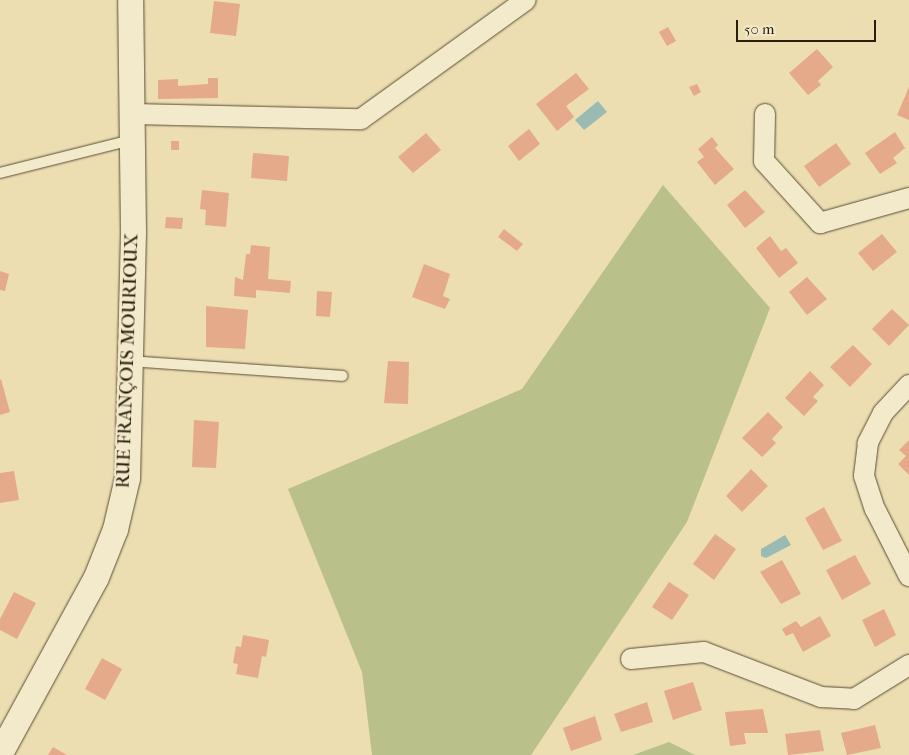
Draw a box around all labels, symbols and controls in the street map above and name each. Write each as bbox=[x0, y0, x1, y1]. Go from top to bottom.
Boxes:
scale bar bbox=[739, 10, 879, 42]
text: 50 m bbox=[744, 20, 774, 38]
street label: RUE FRANÇOIS MOURIOUX bbox=[112, 233, 144, 489]

